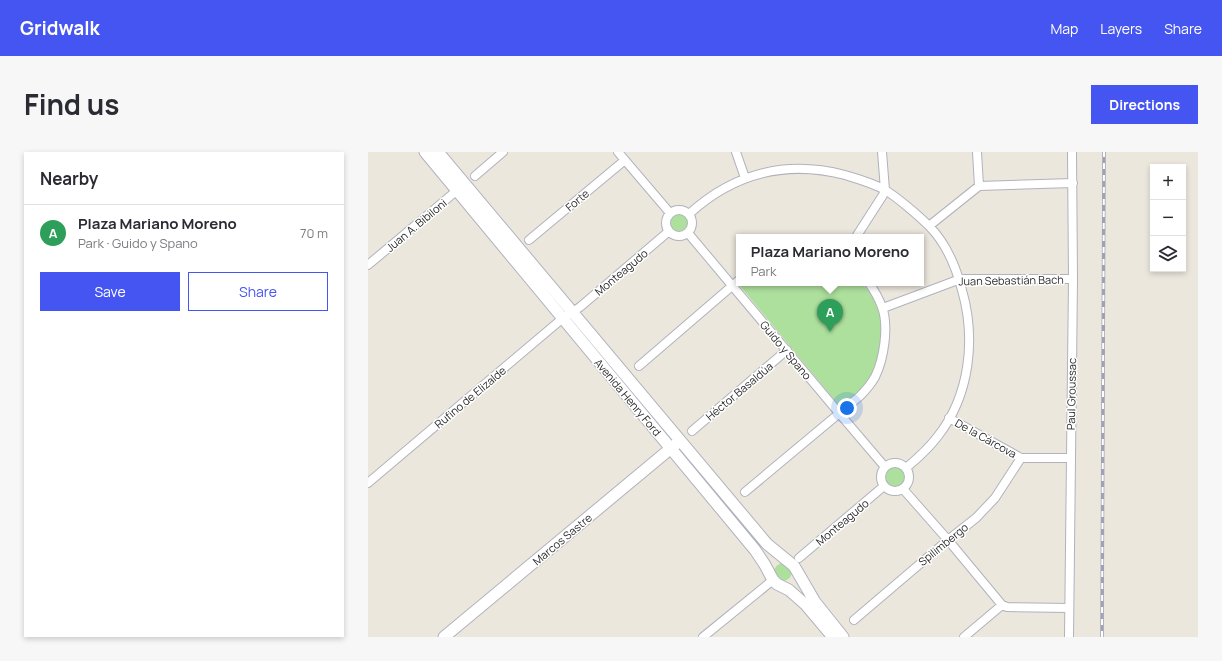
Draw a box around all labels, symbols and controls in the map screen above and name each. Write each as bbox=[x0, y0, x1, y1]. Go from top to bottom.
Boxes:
text: Gridwalk bbox=[20, 15, 100, 41]
text: Map bbox=[1050, 19, 1078, 38]
text: Layers bbox=[1100, 19, 1142, 38]
text: Share bbox=[1164, 19, 1202, 38]
text: Find us bbox=[24, 85, 119, 123]
button: Directions bbox=[1091, 85, 1198, 124]
map controls bbox=[1150, 164, 1186, 272]
button: + bbox=[1150, 164, 1186, 200]
text: Nearby bbox=[40, 167, 98, 190]
street label: Forte bbox=[562, 185, 592, 214]
street label: Juan A. Bibiloni bbox=[382, 195, 450, 255]
button: − bbox=[1150, 200, 1186, 236]
text: Plaza Mariano Moreno bbox=[78, 213, 237, 234]
text: A bbox=[49, 224, 57, 242]
text: 70 m bbox=[300, 224, 328, 242]
text: Park · Guido y Spano bbox=[78, 234, 198, 252]
popup bbox=[736, 234, 924, 286]
button: layers bbox=[1150, 236, 1186, 272]
text: Plaza Mariano Moreno bbox=[751, 241, 909, 262]
street label: Monteagudo bbox=[591, 245, 651, 299]
text: Park bbox=[751, 262, 777, 280]
button: Save bbox=[40, 272, 180, 311]
button: Share bbox=[188, 272, 328, 311]
street label: Juan Sebastián Bach bbox=[958, 272, 1064, 288]
pin: A bbox=[817, 299, 843, 332]
street label: Guido y Spano bbox=[757, 317, 815, 383]
street label: Avenida Henry Ford bbox=[591, 355, 665, 439]
street label: Héctor Basaldúa bbox=[702, 358, 776, 424]
street label: Paul Groussac bbox=[1063, 358, 1079, 430]
street label: Rufino de Elizalde bbox=[431, 362, 509, 431]
your location bbox=[837, 398, 857, 418]
street label: De la Cárcova bbox=[952, 415, 1020, 461]
street label: Monteagudo bbox=[812, 495, 872, 549]
street label: Marcos Sastre bbox=[529, 509, 595, 568]
street label: Spilimbergo bbox=[915, 519, 971, 569]

